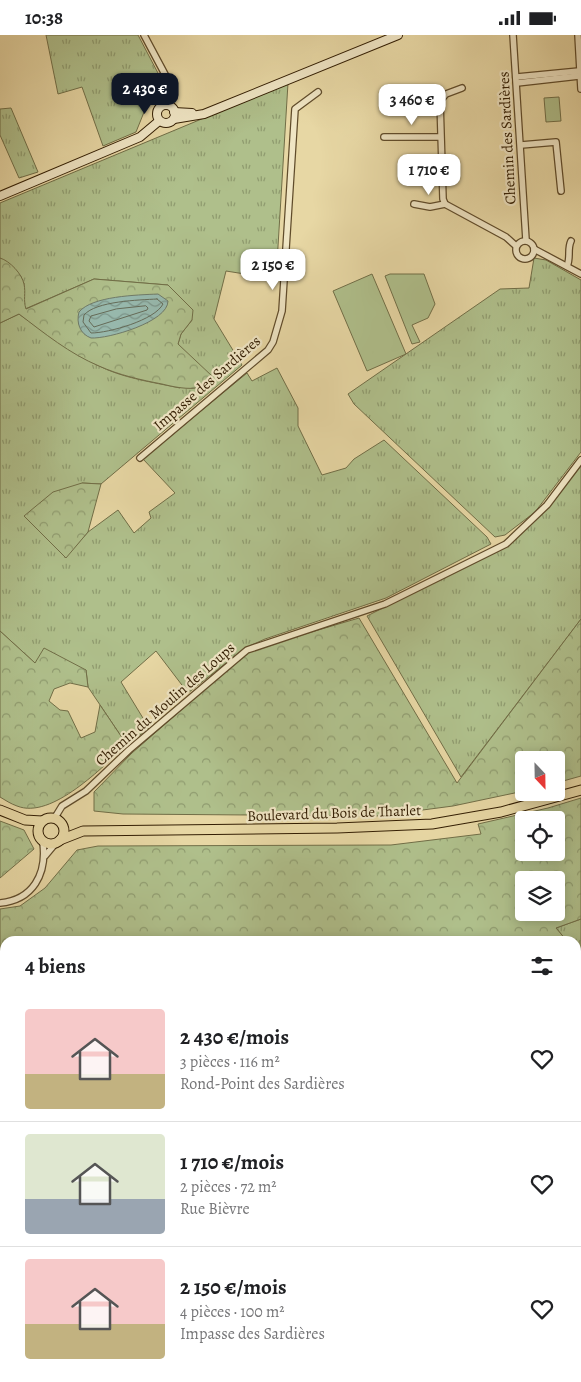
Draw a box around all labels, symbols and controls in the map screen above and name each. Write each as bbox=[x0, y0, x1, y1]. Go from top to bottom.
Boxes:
text: 10:38 bbox=[25, 5, 63, 31]
street label: Chemin des Sardières bbox=[494, 71, 520, 205]
pin: 2 430 € bbox=[99, 73, 191, 115]
text: 2 430 € bbox=[123, 78, 167, 100]
pin: 3 460 € bbox=[366, 83, 458, 126]
text: 3 460 € bbox=[390, 89, 434, 111]
pin: 1 710 € bbox=[383, 154, 475, 196]
text: 1 710 € bbox=[408, 159, 450, 181]
pin: 2 150 € bbox=[227, 249, 319, 291]
text: 2 150 € bbox=[251, 254, 295, 276]
street label: Impasse des Sardières bbox=[149, 331, 265, 435]
street label: Chemin du Moulin des Loups bbox=[91, 638, 239, 770]
north arrow bbox=[515, 751, 565, 801]
map controls bbox=[515, 751, 565, 921]
street label: Boulevard du Bois de Tharlet bbox=[247, 800, 421, 826]
button: locate bbox=[515, 811, 565, 861]
button: layers bbox=[515, 871, 565, 921]
text: 4 biens bbox=[25, 952, 86, 980]
icon: filters bbox=[528, 952, 556, 980]
text: 2 430 €/mois bbox=[180, 1023, 289, 1051]
icon: home bbox=[65, 1029, 125, 1089]
icon: heart bbox=[528, 1045, 556, 1073]
text: 3 pièces · 116 m² bbox=[180, 1051, 280, 1073]
text: Rond-Point des Sardières bbox=[180, 1073, 345, 1095]
text: 1 710 €/mois bbox=[180, 1148, 284, 1176]
icon: home bbox=[65, 1154, 125, 1214]
icon: heart bbox=[528, 1170, 556, 1198]
text: 2 pièces · 72 m² bbox=[180, 1176, 277, 1198]
text: Rue Bièvre bbox=[180, 1198, 250, 1220]
text: 2 150 €/mois bbox=[180, 1273, 287, 1301]
icon: home bbox=[65, 1279, 125, 1339]
icon: heart bbox=[528, 1295, 556, 1323]
text: 4 pièces · 100 m² bbox=[180, 1301, 284, 1323]
text: Impasse des Sardières bbox=[180, 1323, 325, 1345]

